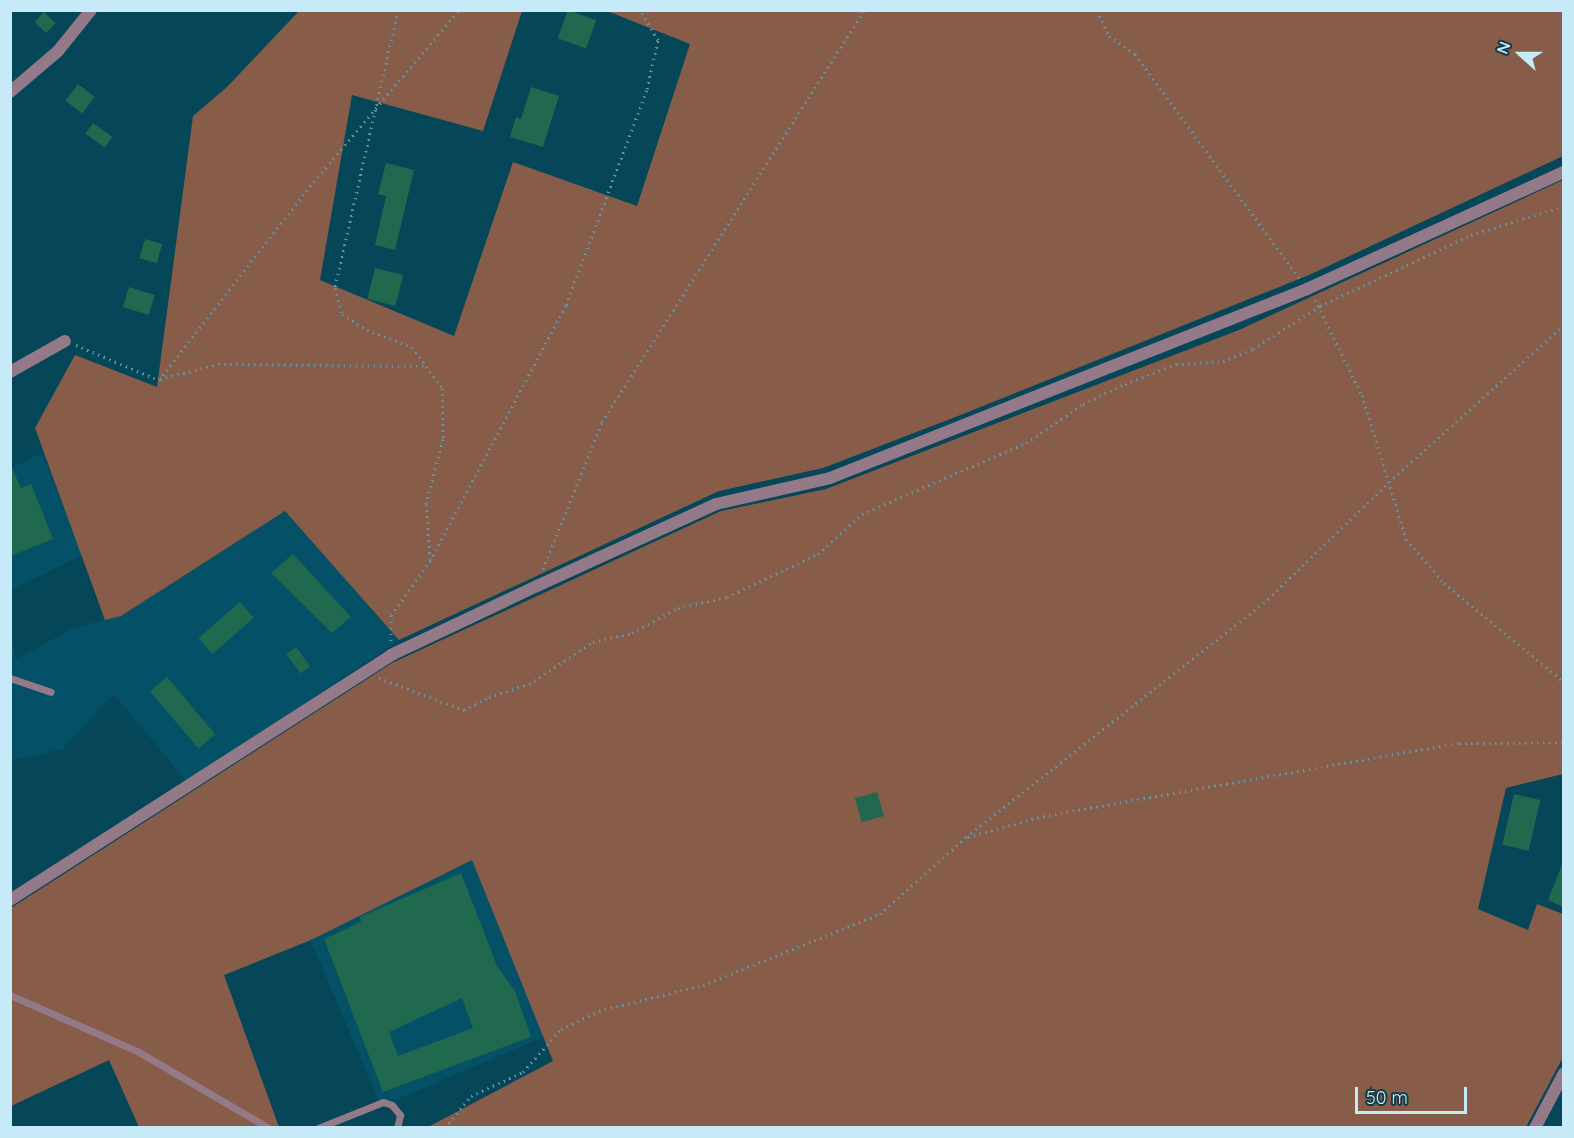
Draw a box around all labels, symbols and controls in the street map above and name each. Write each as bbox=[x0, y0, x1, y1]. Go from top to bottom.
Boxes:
north arrow bbox=[1490, 24, 1550, 84]
text: N bbox=[1492, 38, 1515, 57]
scale bar bbox=[1358, 1075, 1470, 1113]
text: 50 m bbox=[1366, 1086, 1408, 1109]

